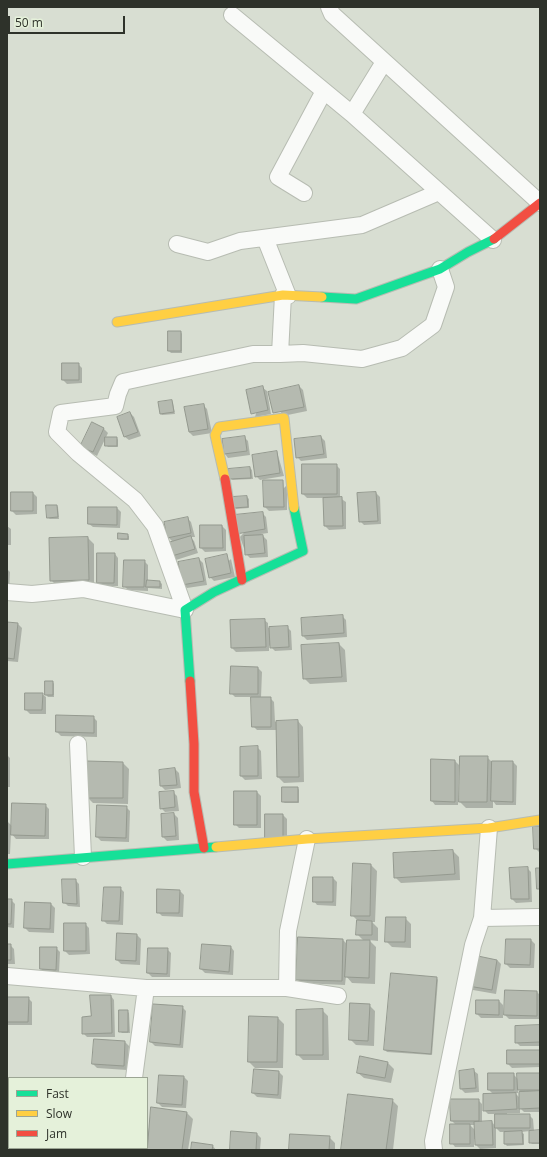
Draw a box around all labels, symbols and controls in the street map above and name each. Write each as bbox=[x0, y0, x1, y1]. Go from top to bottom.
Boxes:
scale bar bbox=[10, 8, 127, 34]
text: 50 m bbox=[15, 14, 43, 31]
legend bbox=[8, 1077, 148, 1149]
text: Fast bbox=[46, 1085, 69, 1102]
text: Slow bbox=[46, 1105, 72, 1122]
text: Jam bbox=[46, 1125, 67, 1142]

